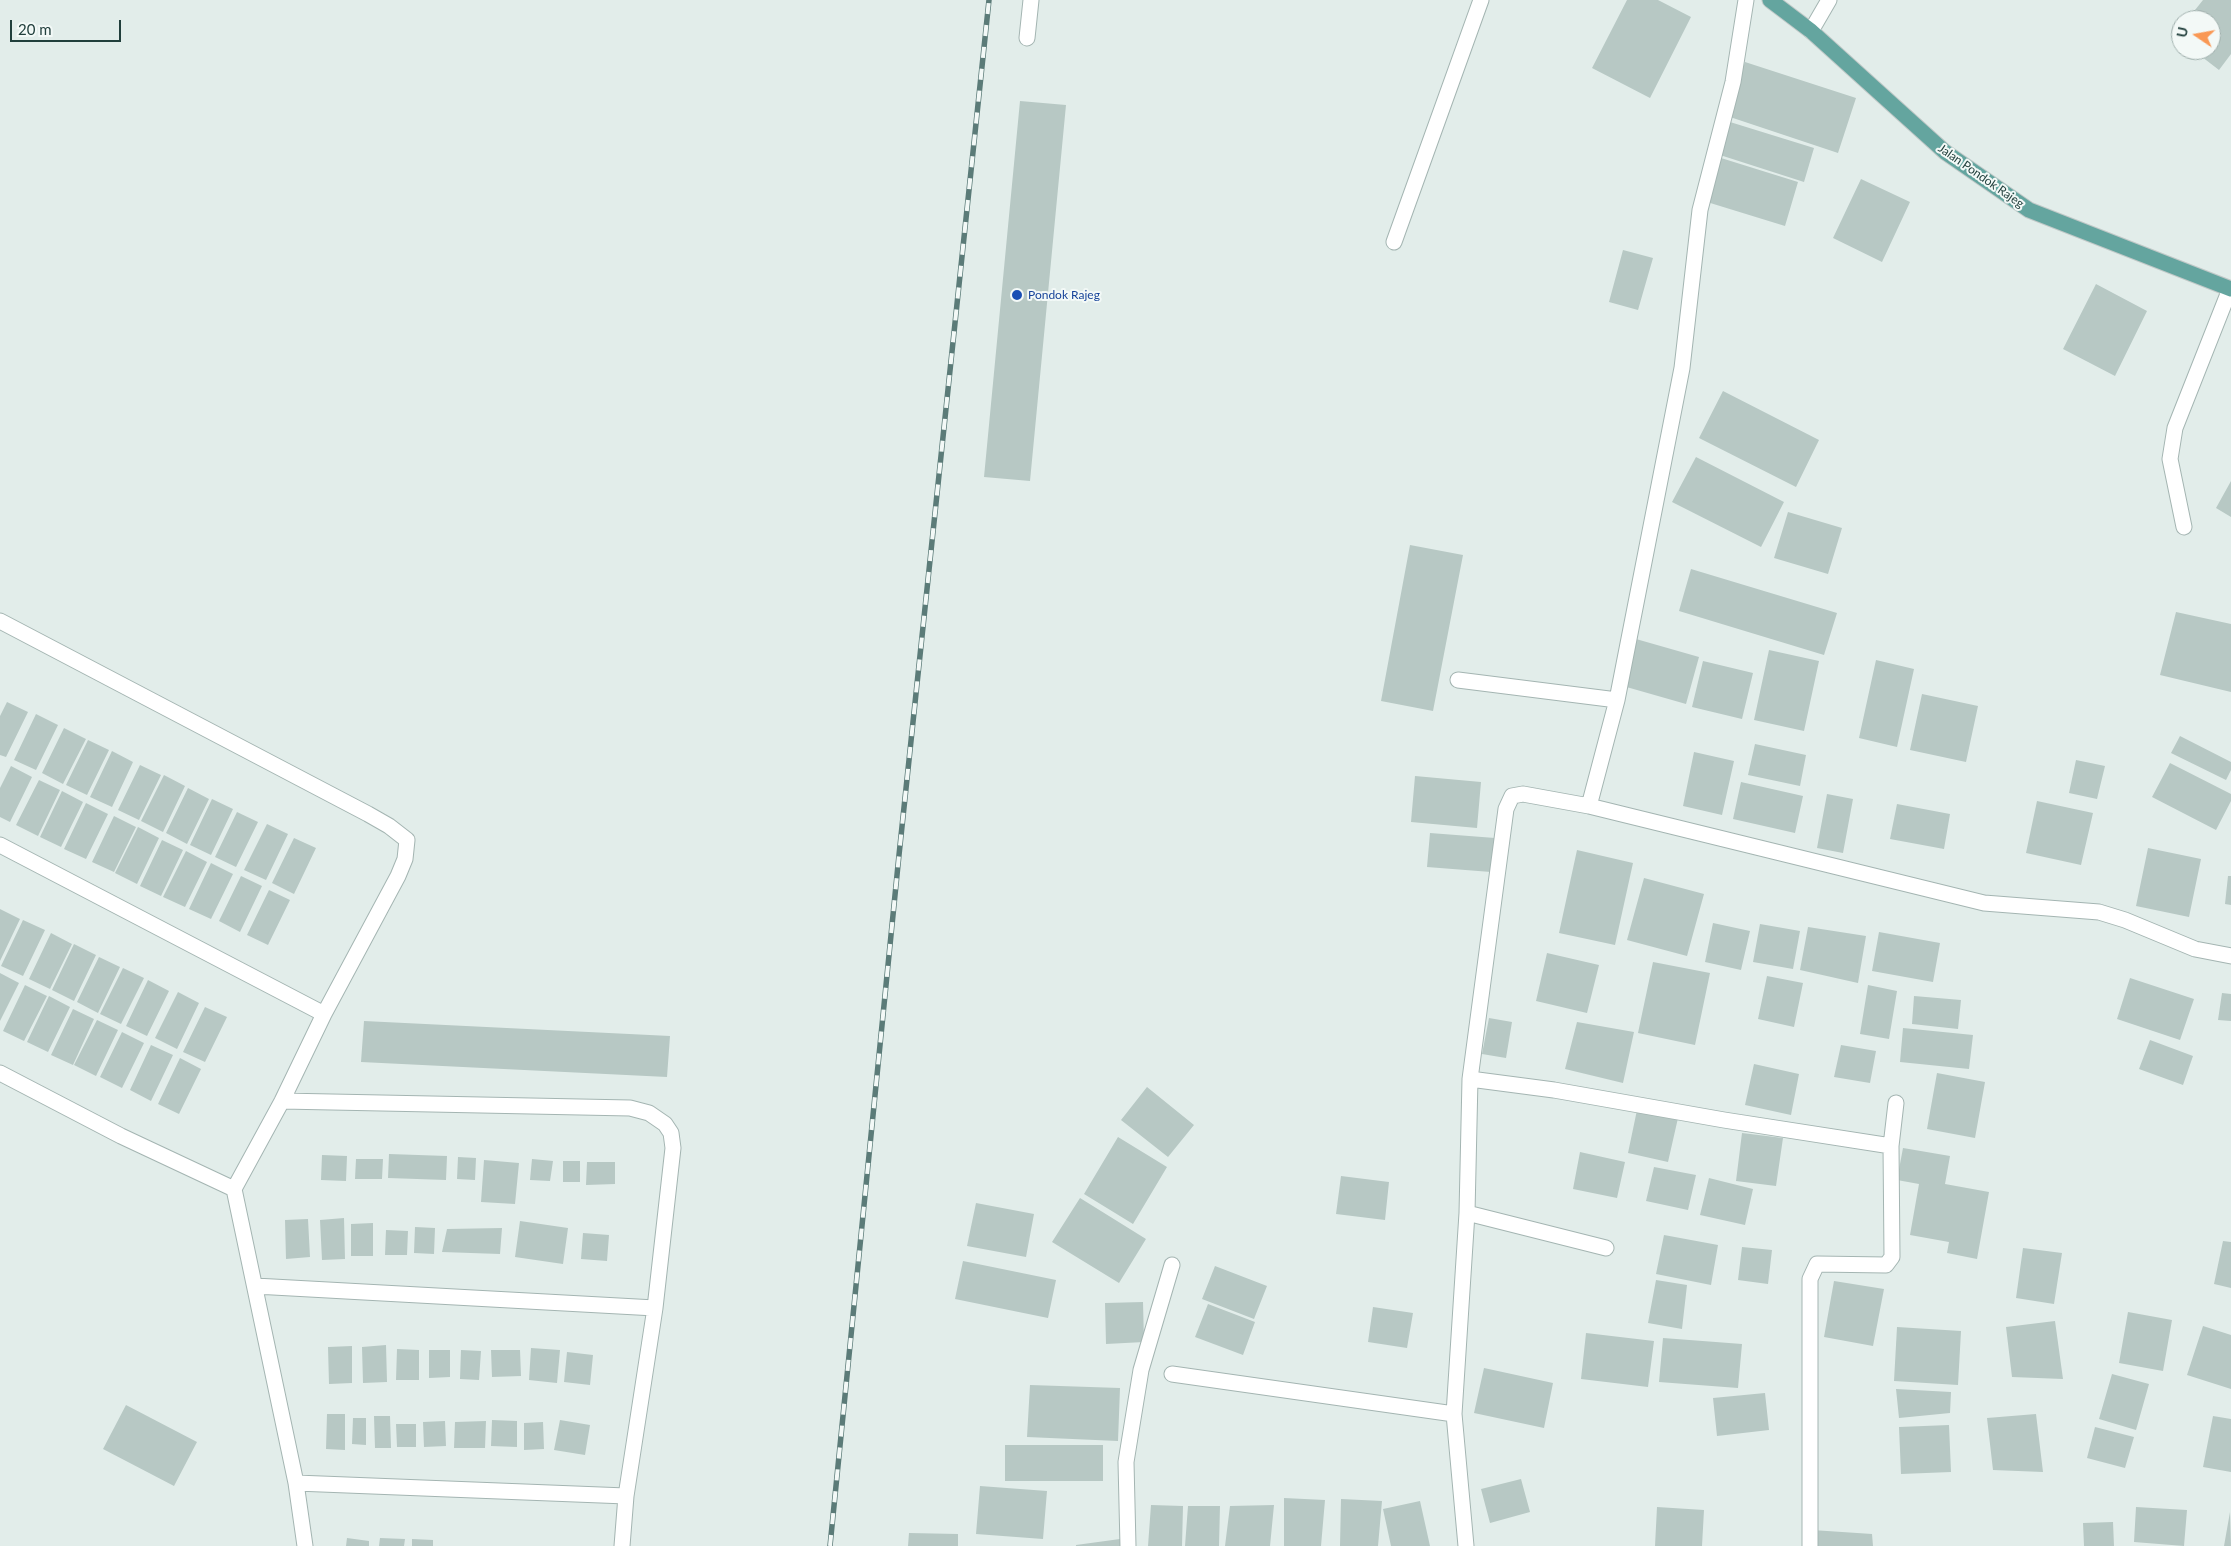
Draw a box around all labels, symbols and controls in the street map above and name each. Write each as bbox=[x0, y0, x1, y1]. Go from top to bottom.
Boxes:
scale bar bbox=[12, 10, 124, 42]
north arrow bbox=[2171, 10, 2221, 60]
text: 20 m bbox=[18, 20, 52, 38]
text: U bbox=[2172, 25, 2191, 39]
street label: Jalan Pondok Rajeg bbox=[1935, 141, 2027, 211]
marker: Pondok Rajeg bbox=[1010, 288, 1024, 302]
place label: Pondok Rajeg bbox=[1028, 288, 1100, 302]

